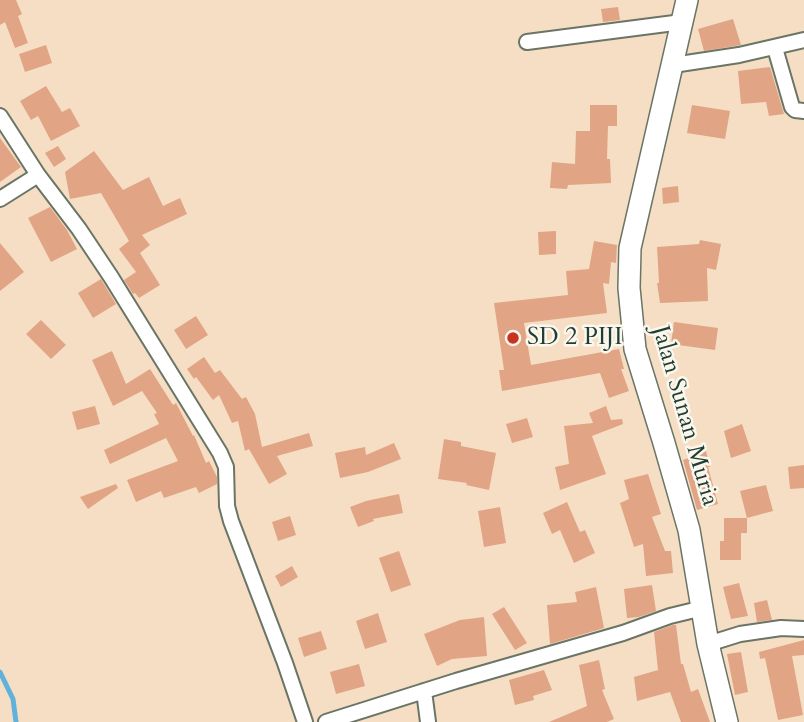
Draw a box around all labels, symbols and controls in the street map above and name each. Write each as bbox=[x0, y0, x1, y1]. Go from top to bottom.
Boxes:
street label: Jalan Sunan Muria bbox=[645, 323, 723, 509]
place label: SD 2 PIJI bbox=[527, 324, 622, 352]
marker: SD 2 PIJI bbox=[505, 330, 521, 346]

